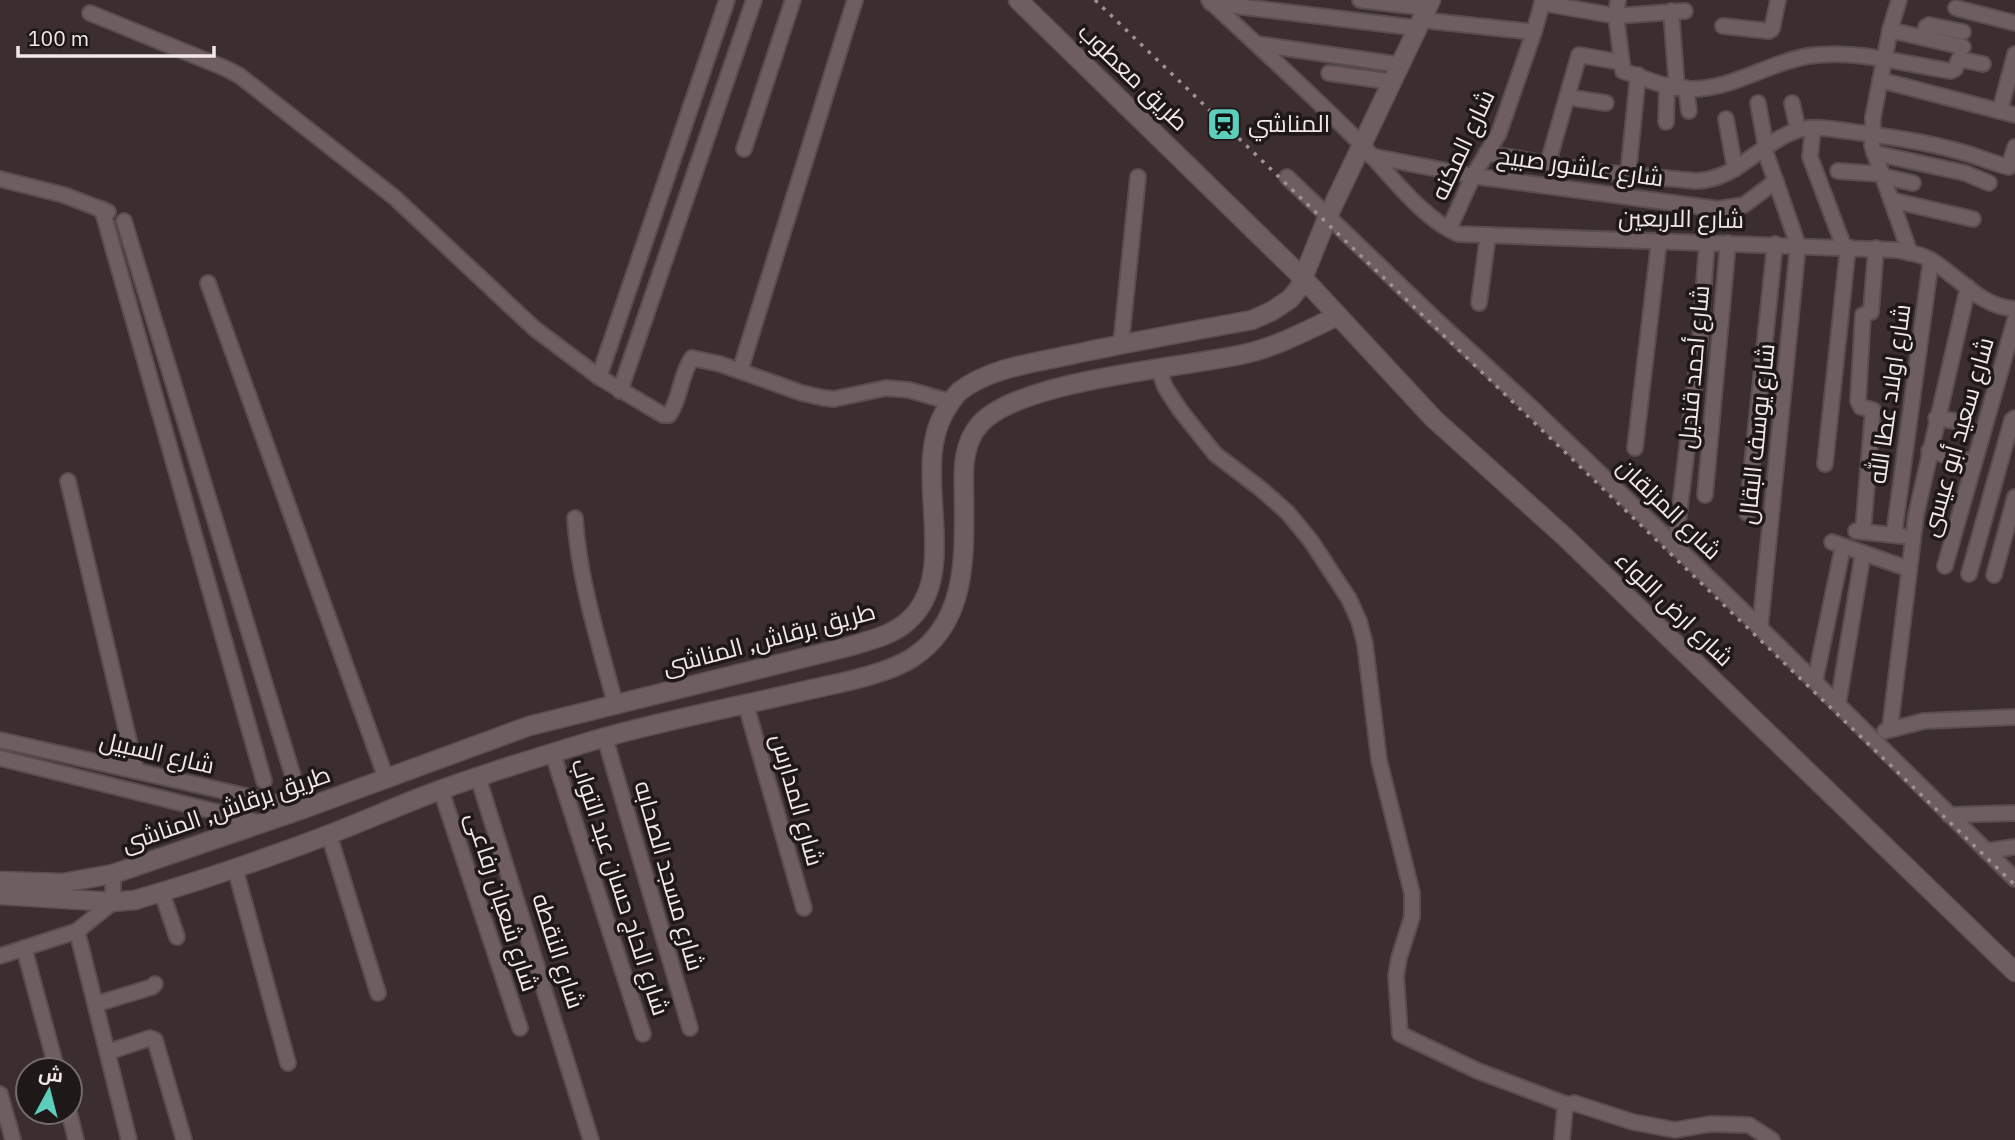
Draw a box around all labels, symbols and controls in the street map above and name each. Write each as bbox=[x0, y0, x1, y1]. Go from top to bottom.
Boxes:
scale bar bbox=[18, 14, 214, 58]
street label: طريق معطوب bbox=[1072, 15, 1196, 137]
text: 100 m bbox=[28, 24, 89, 52]
street label: شارع المكنه bbox=[1423, 84, 1502, 205]
station icon: المناشي bbox=[1205, 105, 1243, 143]
place label: المناشي bbox=[1248, 107, 1330, 142]
street label: شارع عاشور صبيح bbox=[1495, 138, 1666, 195]
street label: شارع الاربعين bbox=[1618, 201, 1744, 236]
street label: شارع أحمد قنديل bbox=[1670, 284, 1717, 450]
street label: شارع اولاد عطا الله bbox=[1861, 302, 1918, 486]
street label: شارع سعيد أبو عيسى bbox=[1913, 333, 2002, 540]
street label: شارع يوسف البقال bbox=[1731, 342, 1782, 526]
street label: شارع المزلقان bbox=[1610, 450, 1729, 567]
street label: شارع ارض اللواء bbox=[1608, 544, 1741, 674]
street label: طريق برقاش, المناشى bbox=[659, 594, 879, 682]
street label: شارع السبيل bbox=[97, 723, 218, 782]
street label: شارع المدارس bbox=[763, 730, 832, 870]
street label: شارع الحاج حسان عبد التواب bbox=[563, 754, 678, 1019]
street label: طريق برقاش, المناشى bbox=[117, 757, 334, 859]
street label: شارع مسجد الصحابه bbox=[627, 777, 712, 975]
street label: شارع شعبان رفاعى bbox=[458, 808, 547, 996]
street label: شارع النقطه bbox=[524, 889, 593, 1013]
north arrow bbox=[14, 1056, 84, 1126]
text: ش bbox=[38, 1061, 65, 1088]

